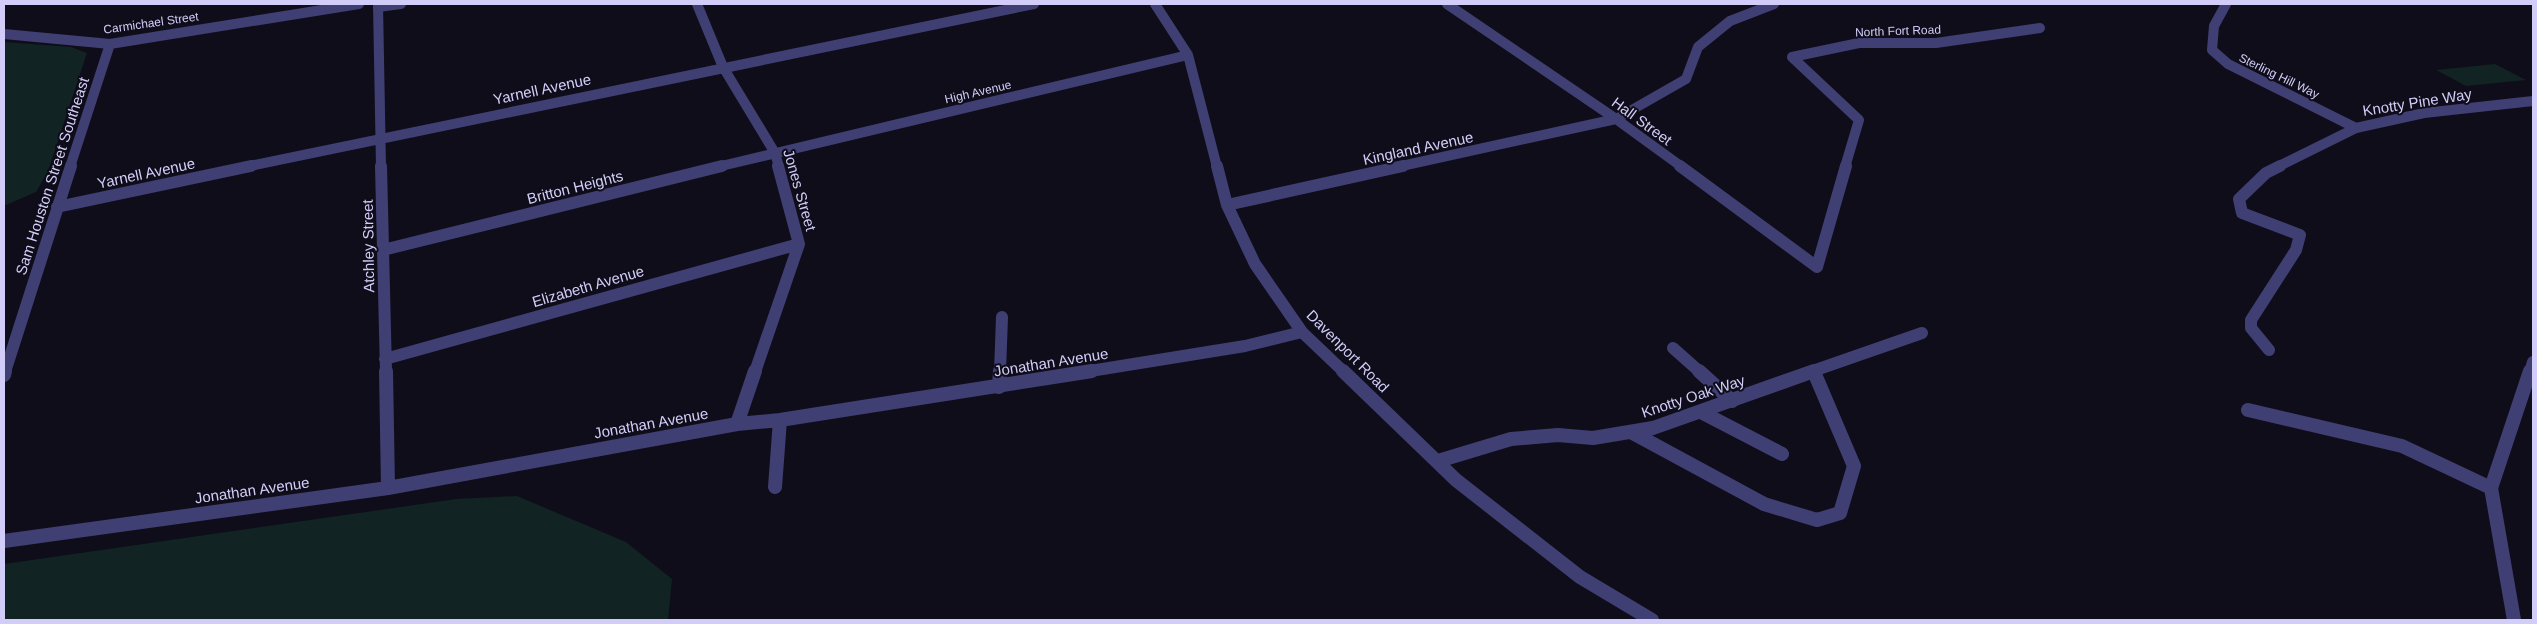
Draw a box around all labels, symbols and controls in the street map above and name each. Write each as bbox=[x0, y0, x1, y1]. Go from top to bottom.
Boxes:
street label: Carmichael Street bbox=[102, 9, 200, 37]
street label: North Fort Road bbox=[1855, 23, 1941, 39]
street label: Sterling Hill Way bbox=[2237, 51, 2321, 101]
street label: Yarnell Avenue bbox=[492, 70, 592, 108]
street label: Sam Houston Street Southeast bbox=[12, 74, 92, 277]
street label: High Avenue bbox=[943, 77, 1013, 106]
street label: Knotty Pine Way bbox=[2361, 85, 2473, 119]
street label: Hall Street bbox=[1609, 94, 1676, 149]
street label: Kingland Avenue bbox=[1361, 128, 1475, 168]
street label: Jones Street bbox=[780, 147, 820, 234]
street label: Yarnell Avenue bbox=[96, 154, 196, 192]
street label: Britton Heights bbox=[525, 167, 625, 207]
street label: Atchley Street bbox=[359, 198, 377, 293]
street label: Elizabeth Avenue bbox=[530, 262, 646, 310]
street label: Davenport Road bbox=[1303, 306, 1393, 396]
street label: Jonathan Avenue bbox=[993, 345, 1109, 379]
street label: Knotty Oak Way bbox=[1639, 371, 1747, 421]
street label: Jonathan Avenue bbox=[593, 405, 709, 441]
street label: Jonathan Avenue bbox=[194, 474, 310, 506]

